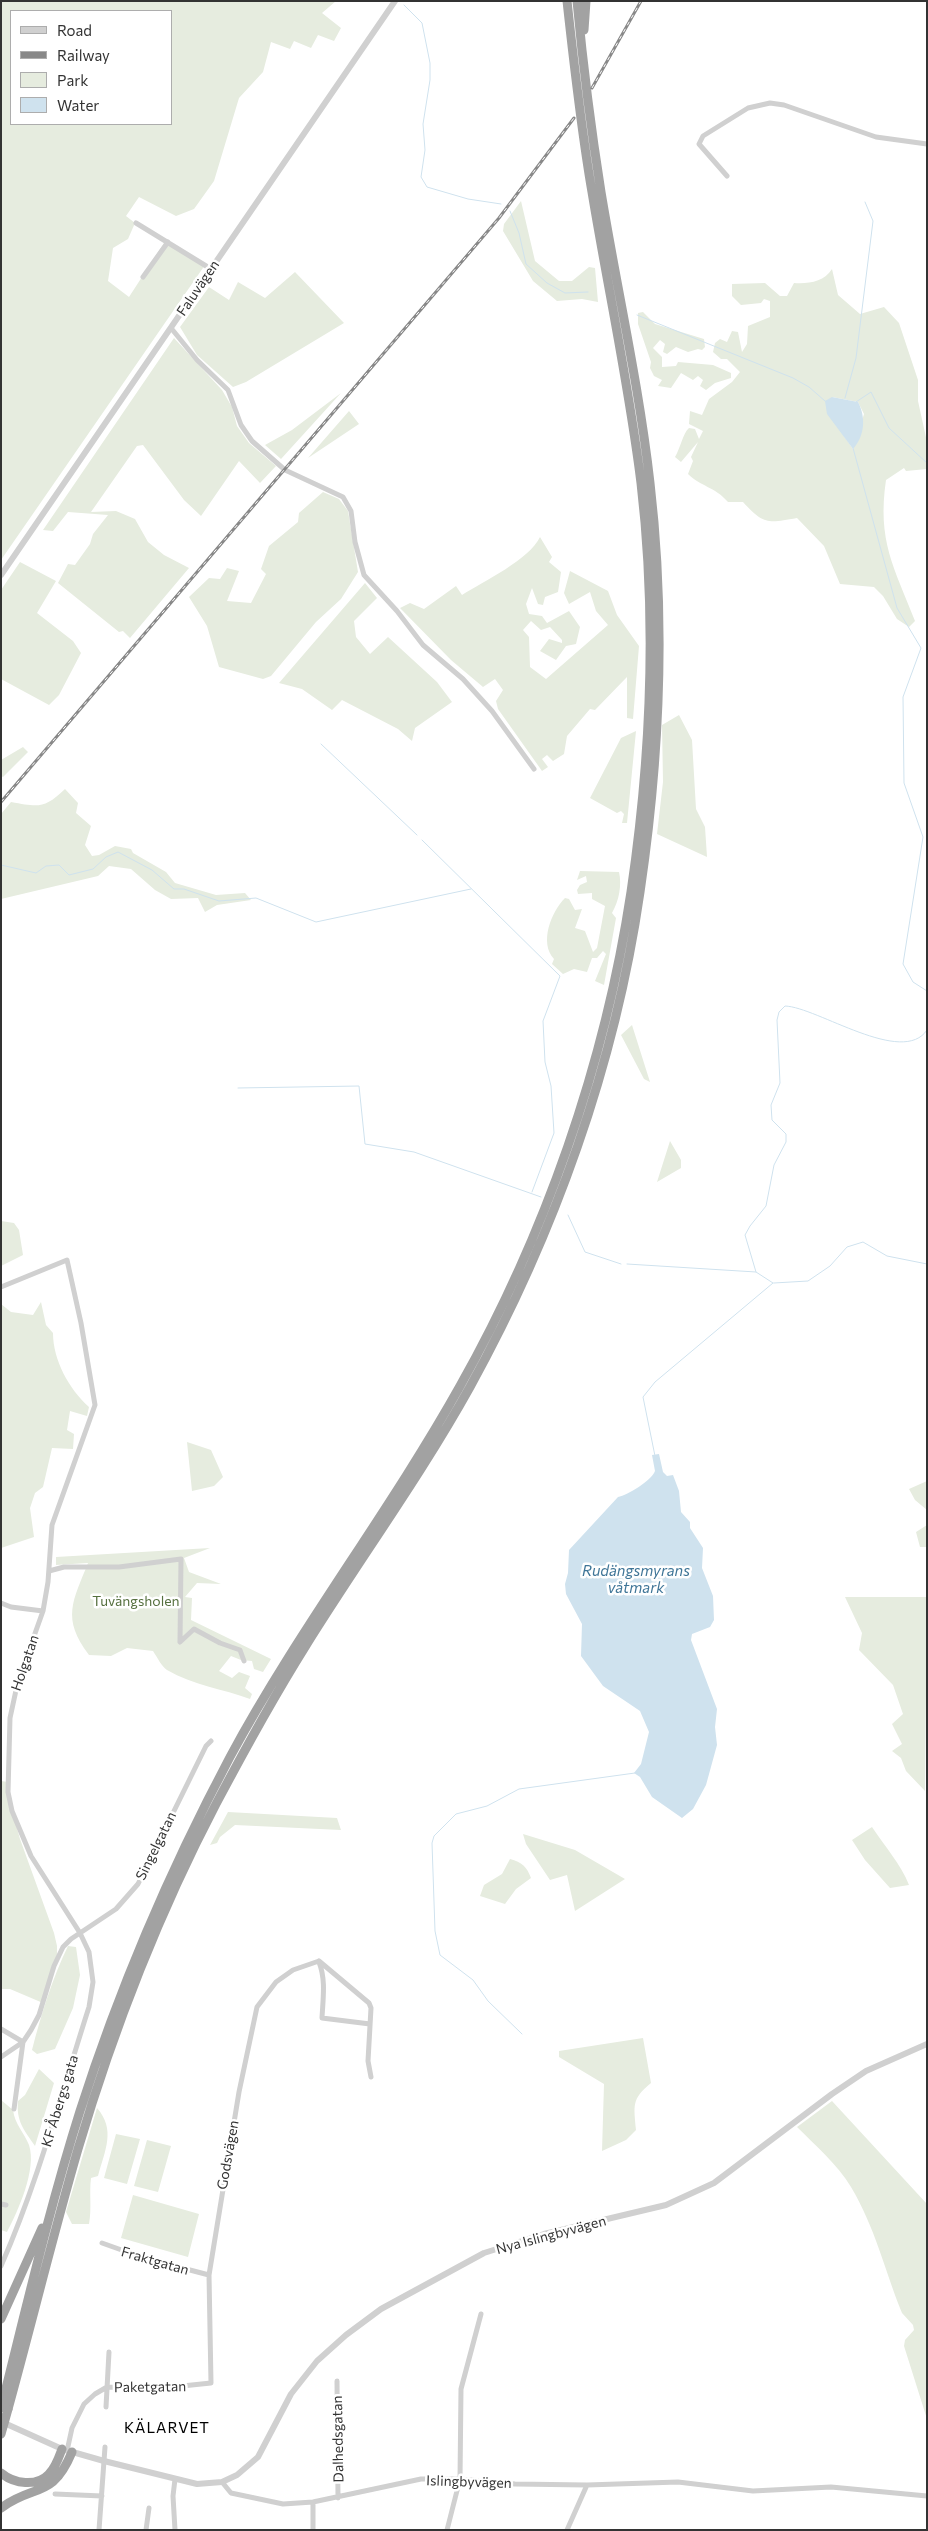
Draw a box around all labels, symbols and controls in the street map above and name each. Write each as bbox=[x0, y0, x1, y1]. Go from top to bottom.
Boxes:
legend bbox=[10, 10, 172, 125]
text: Road bbox=[57, 21, 92, 39]
text: Railway bbox=[57, 46, 110, 64]
text: Park bbox=[57, 71, 88, 89]
text: Water bbox=[57, 96, 99, 114]
street label: Faluvägen bbox=[173, 257, 223, 319]
water label: Rudängsmyrans våtmark bbox=[582, 1562, 690, 1597]
park label: Tuvängsholen bbox=[92, 1593, 180, 1609]
street label: Holgatan bbox=[8, 1633, 42, 1693]
street label: Singelgatan bbox=[132, 1809, 180, 1883]
street label: KF Åbergs gata bbox=[38, 2053, 82, 2149]
street label: Godsvägen bbox=[214, 2119, 242, 2191]
street label: Nya Islingbyvägen bbox=[494, 2212, 608, 2258]
street label: Fraktgatan bbox=[119, 2243, 191, 2279]
street label: Paketgatan bbox=[114, 2378, 186, 2396]
street label: Dalhedsgatan bbox=[329, 2395, 347, 2483]
district label: KÄLARVET bbox=[123, 2419, 211, 2437]
street label: Islingbyvägen bbox=[426, 2472, 512, 2492]

